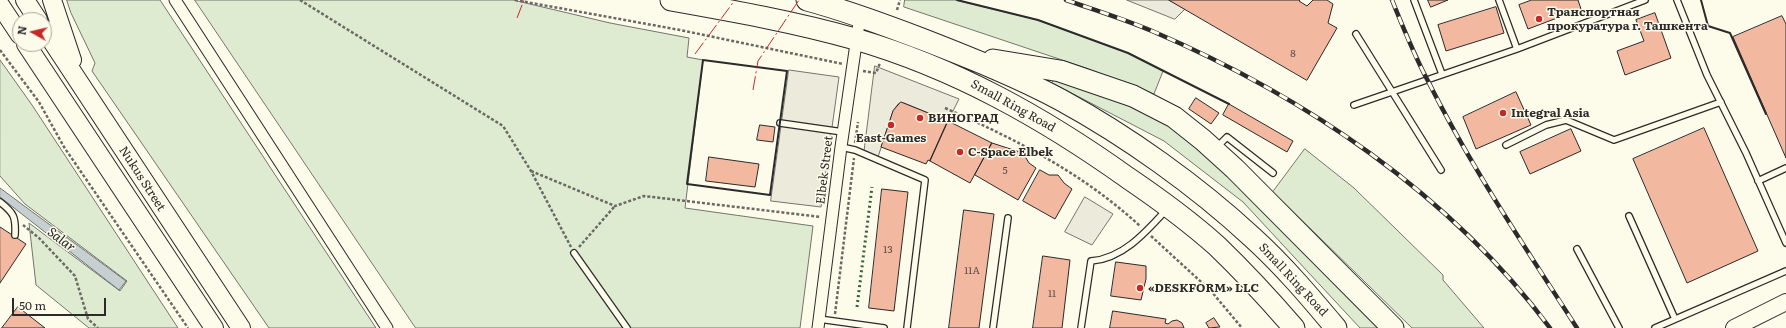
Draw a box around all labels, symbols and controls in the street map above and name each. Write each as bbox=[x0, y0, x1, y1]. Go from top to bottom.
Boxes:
place label: Транспортная прокуратура г. Ташкента bbox=[1547, 5, 1708, 33]
north arrow bbox=[12, 12, 52, 52]
marker: Транспортная прокуратура г. Ташкента bbox=[1534, 14, 1544, 24]
text: N bbox=[13, 25, 30, 36]
house number: 8 bbox=[1290, 48, 1296, 60]
street label: Small Ring Road bbox=[968, 77, 1058, 135]
place label: Integral Asia bbox=[1511, 106, 1590, 120]
marker: Integral Asia bbox=[1498, 108, 1508, 118]
place label: ВИНОГРАД bbox=[928, 111, 999, 125]
marker: ВИНОГРАД bbox=[915, 113, 925, 123]
marker: East-Games bbox=[886, 120, 896, 130]
place label: East-Games bbox=[856, 131, 926, 145]
street label: Elbek Street bbox=[814, 135, 836, 205]
street label: Nukus Street bbox=[116, 144, 168, 214]
place label: C-Space Elbek bbox=[968, 145, 1053, 159]
marker: C-Space Elbek bbox=[955, 147, 965, 157]
house number: 5 bbox=[1002, 165, 1008, 177]
water label: Salar bbox=[44, 225, 78, 255]
street label: Small Ring Road bbox=[1255, 241, 1331, 319]
house number: 13 bbox=[883, 244, 893, 256]
house number: 11A bbox=[964, 265, 980, 277]
place label: «DESKFORM» LLC bbox=[1148, 281, 1259, 295]
marker: «DESKFORM» LLC bbox=[1135, 283, 1145, 293]
house number: 11 bbox=[1048, 288, 1056, 300]
scale bar bbox=[14, 290, 108, 316]
text: 50 m bbox=[19, 296, 46, 314]

